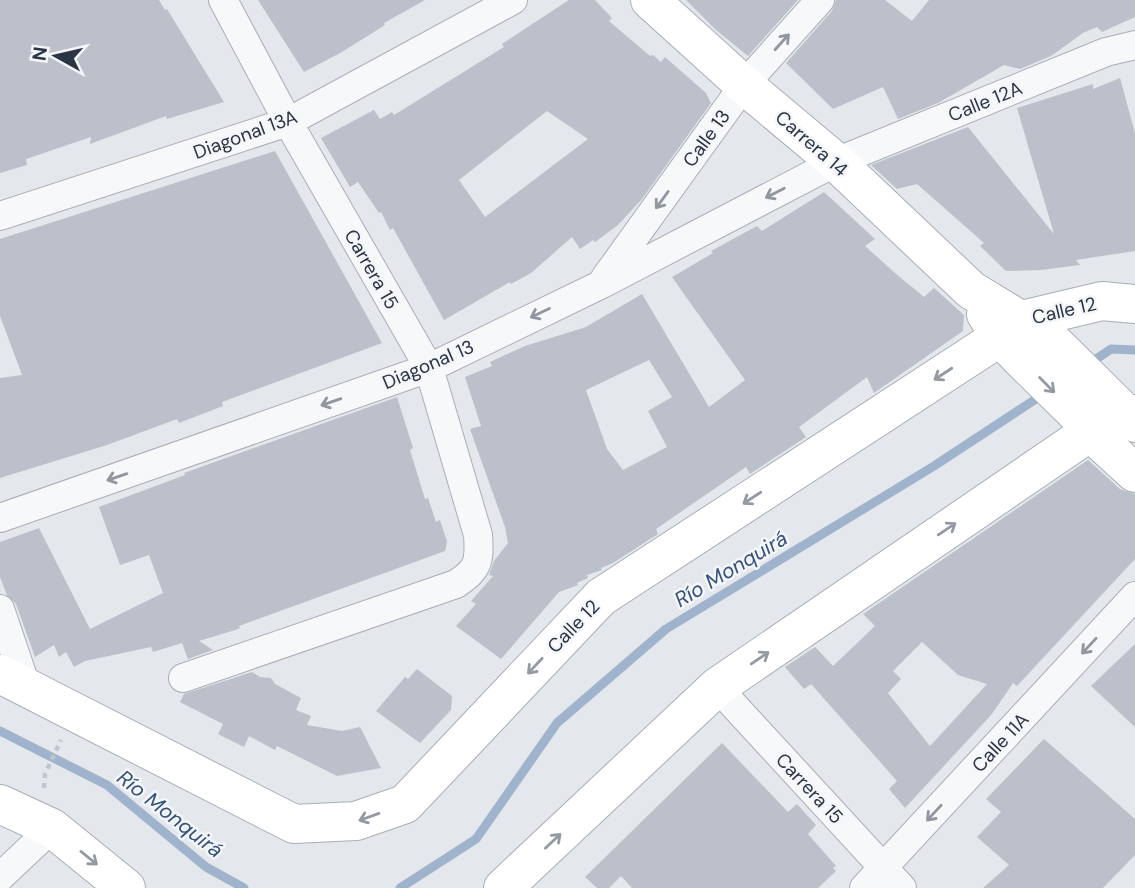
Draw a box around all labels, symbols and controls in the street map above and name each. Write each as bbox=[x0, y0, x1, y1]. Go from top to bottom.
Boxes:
north arrow bbox=[21, 21, 91, 91]
one-way arrow bbox=[774, 33, 790, 51]
text: N bbox=[26, 45, 53, 62]
street label: Calle 12A bbox=[944, 75, 1026, 128]
street label: Diagonal 13A bbox=[190, 104, 301, 165]
street label: Calle 13 bbox=[677, 104, 736, 172]
street label: Carrera 14 bbox=[770, 105, 853, 182]
one-way arrow bbox=[765, 187, 786, 201]
one-way arrow bbox=[654, 190, 669, 209]
street label: Carrera 15 bbox=[339, 225, 404, 314]
street label: Calle 12 bbox=[1030, 291, 1099, 330]
one-way arrow bbox=[530, 307, 551, 321]
street label: Diagonal 13 bbox=[379, 334, 478, 395]
one-way arrow bbox=[934, 367, 953, 381]
one-way arrow bbox=[1038, 376, 1055, 393]
one-way arrow bbox=[321, 397, 343, 409]
one-way arrow bbox=[106, 472, 128, 485]
one-way arrow bbox=[743, 491, 763, 505]
one-way arrow bbox=[937, 522, 956, 536]
water label: Río Monquirá bbox=[669, 524, 793, 614]
street label: Calle 12 bbox=[542, 594, 605, 658]
one-way arrow bbox=[1080, 637, 1097, 654]
one-way arrow bbox=[750, 651, 769, 665]
one-way arrow bbox=[527, 657, 544, 674]
street label: Calle 11A bbox=[966, 707, 1035, 777]
street label: Carrera 15 bbox=[770, 747, 849, 829]
water label: Río Monquirá bbox=[111, 764, 229, 864]
one-way arrow bbox=[926, 804, 942, 822]
one-way arrow bbox=[359, 811, 381, 824]
one-way arrow bbox=[544, 833, 561, 850]
one-way arrow bbox=[79, 850, 97, 866]

